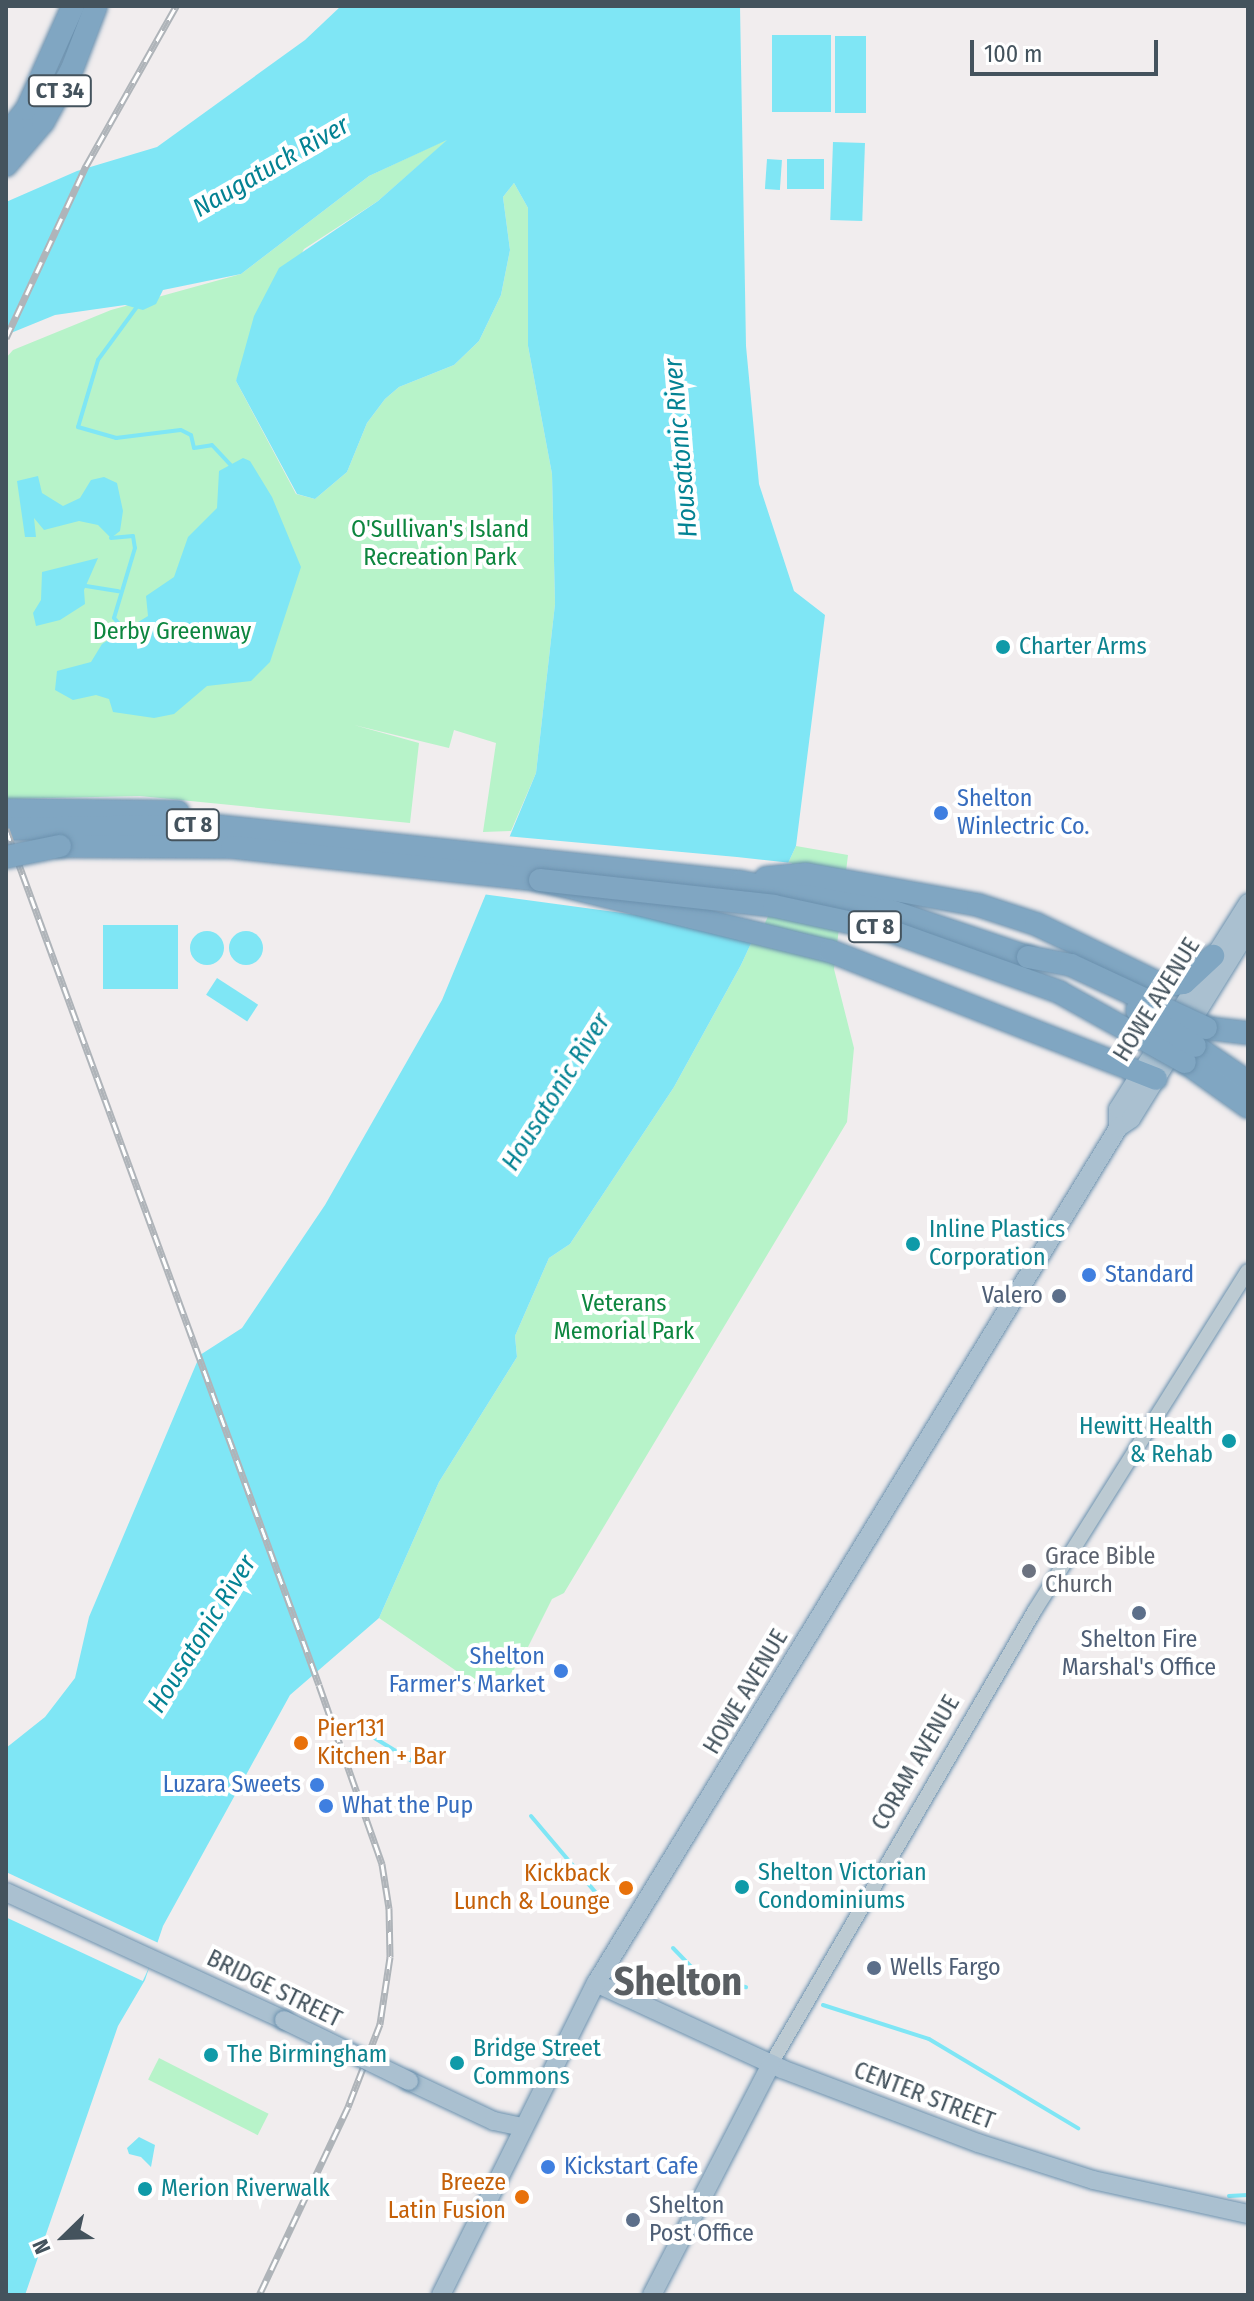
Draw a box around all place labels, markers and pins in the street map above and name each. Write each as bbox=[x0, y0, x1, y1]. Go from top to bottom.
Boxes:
place label: Charter Arms bbox=[1019, 633, 1147, 661]
marker: Charter Arms bbox=[994, 638, 1012, 656]
place label: Shelton Winlectric Co. bbox=[957, 785, 1089, 841]
marker: Shelton Winlectric Co. bbox=[932, 804, 950, 822]
place label: Inline Plastics Corporation bbox=[929, 1216, 1065, 1272]
marker: Inline Plastics Corporation bbox=[904, 1235, 922, 1253]
place label: Standard bbox=[1105, 1261, 1194, 1289]
marker: Standard bbox=[1080, 1266, 1098, 1284]
place label: Valero bbox=[982, 1282, 1043, 1310]
marker: Valero bbox=[1050, 1287, 1068, 1305]
place label: Hewitt Health & Rehab bbox=[1079, 1413, 1213, 1469]
marker: Hewitt Health & Rehab bbox=[1220, 1432, 1238, 1450]
place label: Grace Bible Church bbox=[1045, 1543, 1155, 1599]
marker: Grace Bible Church bbox=[1020, 1562, 1038, 1580]
marker: Shelton Fire Marshal's Office bbox=[1130, 1604, 1148, 1622]
place label: Shelton Fire Marshal's Office bbox=[1062, 1626, 1216, 1682]
place label: Shelton Farmer's Market bbox=[389, 1643, 545, 1699]
marker: Shelton Farmer's Market bbox=[552, 1662, 570, 1680]
place label: Pier131 Kitchen + Bar bbox=[317, 1715, 446, 1771]
marker: Pier131 Kitchen + Bar bbox=[292, 1734, 310, 1752]
place label: Luzara Sweets bbox=[163, 1771, 301, 1799]
marker: Luzara Sweets bbox=[308, 1776, 326, 1794]
place label: What the Pup bbox=[342, 1792, 473, 1820]
marker: What the Pup bbox=[317, 1797, 335, 1815]
place label: Shelton Victorian Condominiums bbox=[758, 1859, 927, 1915]
place label: Kickback Lunch & Lounge bbox=[454, 1860, 610, 1916]
marker: Shelton Victorian Condominiums bbox=[733, 1878, 751, 1896]
marker: Kickback Lunch & Lounge bbox=[617, 1879, 635, 1897]
place label: Wells Fargo bbox=[890, 1954, 1001, 1982]
marker: Wells Fargo bbox=[865, 1959, 883, 1977]
place label: Bridge Street Commons bbox=[473, 2035, 601, 2091]
place label: The Birmingham bbox=[227, 2041, 387, 2069]
marker: The Birmingham bbox=[202, 2046, 220, 2064]
marker: Bridge Street Commons bbox=[448, 2054, 466, 2072]
place label: Kickstart Cafe bbox=[564, 2153, 698, 2181]
marker: Kickstart Cafe bbox=[539, 2158, 557, 2176]
place label: Breeze Latin Fusion bbox=[388, 2169, 506, 2225]
place label: Merion Riverwalk bbox=[161, 2175, 330, 2203]
marker: Merion Riverwalk bbox=[136, 2180, 154, 2198]
marker: Breeze Latin Fusion bbox=[513, 2188, 531, 2206]
place label: Shelton Post Office bbox=[649, 2192, 754, 2248]
marker: Shelton Post Office bbox=[624, 2211, 642, 2229]

